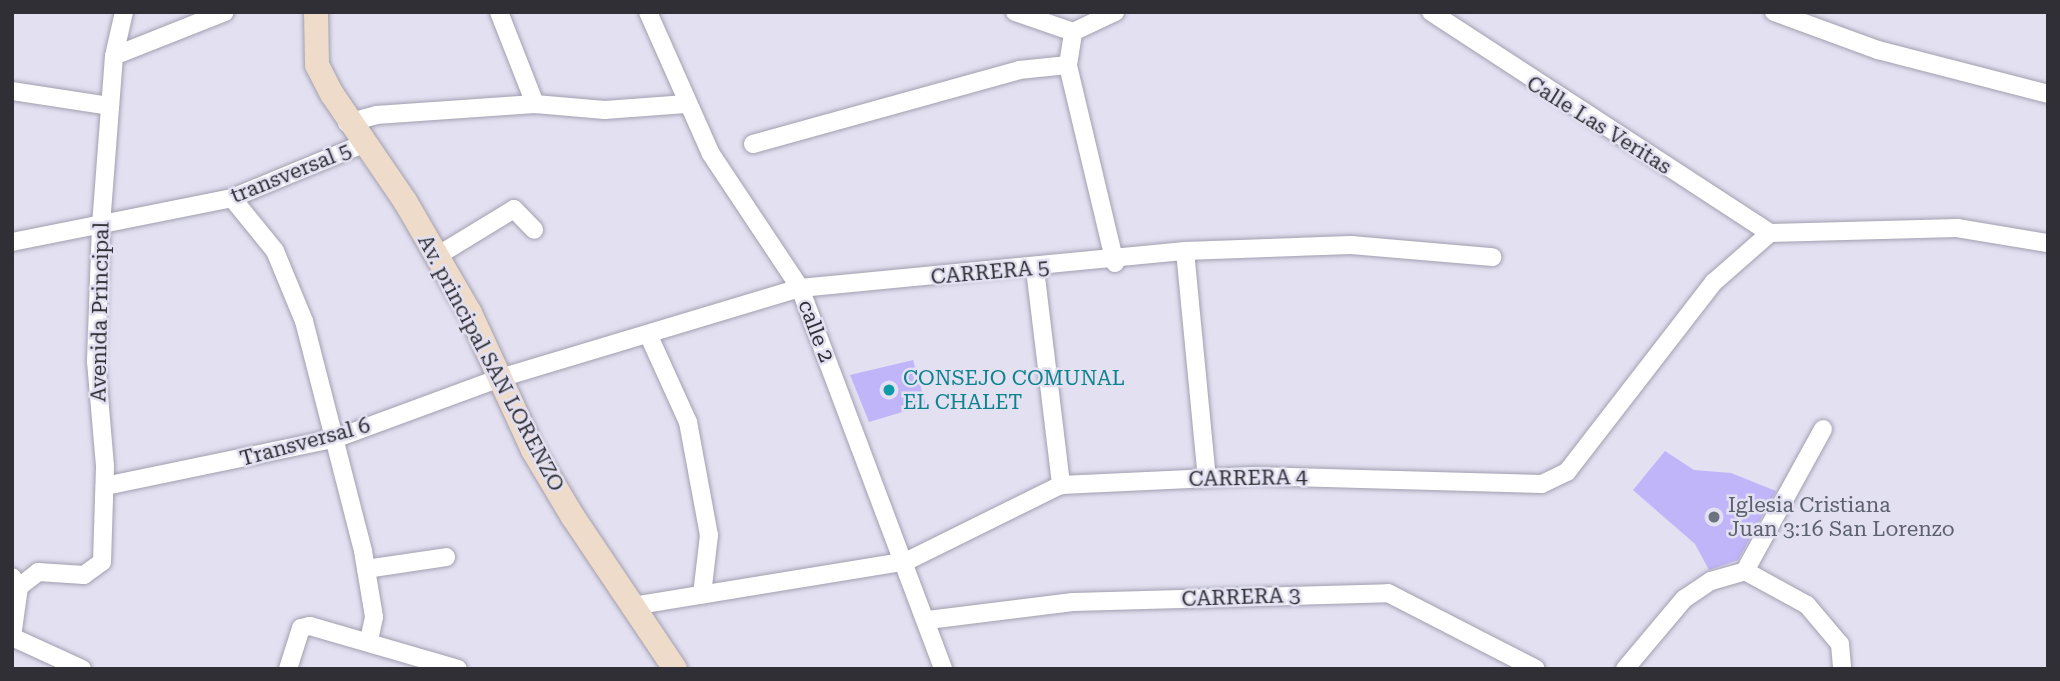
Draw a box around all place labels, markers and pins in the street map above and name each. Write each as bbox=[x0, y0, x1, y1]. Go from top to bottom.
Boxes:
place label: CONSEJO COMUNAL EL CHALET bbox=[903, 365, 1125, 415]
marker: CONSEJO COMUNAL EL CHALET bbox=[881, 382, 897, 398]
place label: Iglesia Cristiana Juan 3:16 San Lorenzo bbox=[1728, 492, 1955, 542]
marker: Iglesia Cristiana Juan 3:16 San Lorenzo bbox=[1706, 509, 1722, 525]

